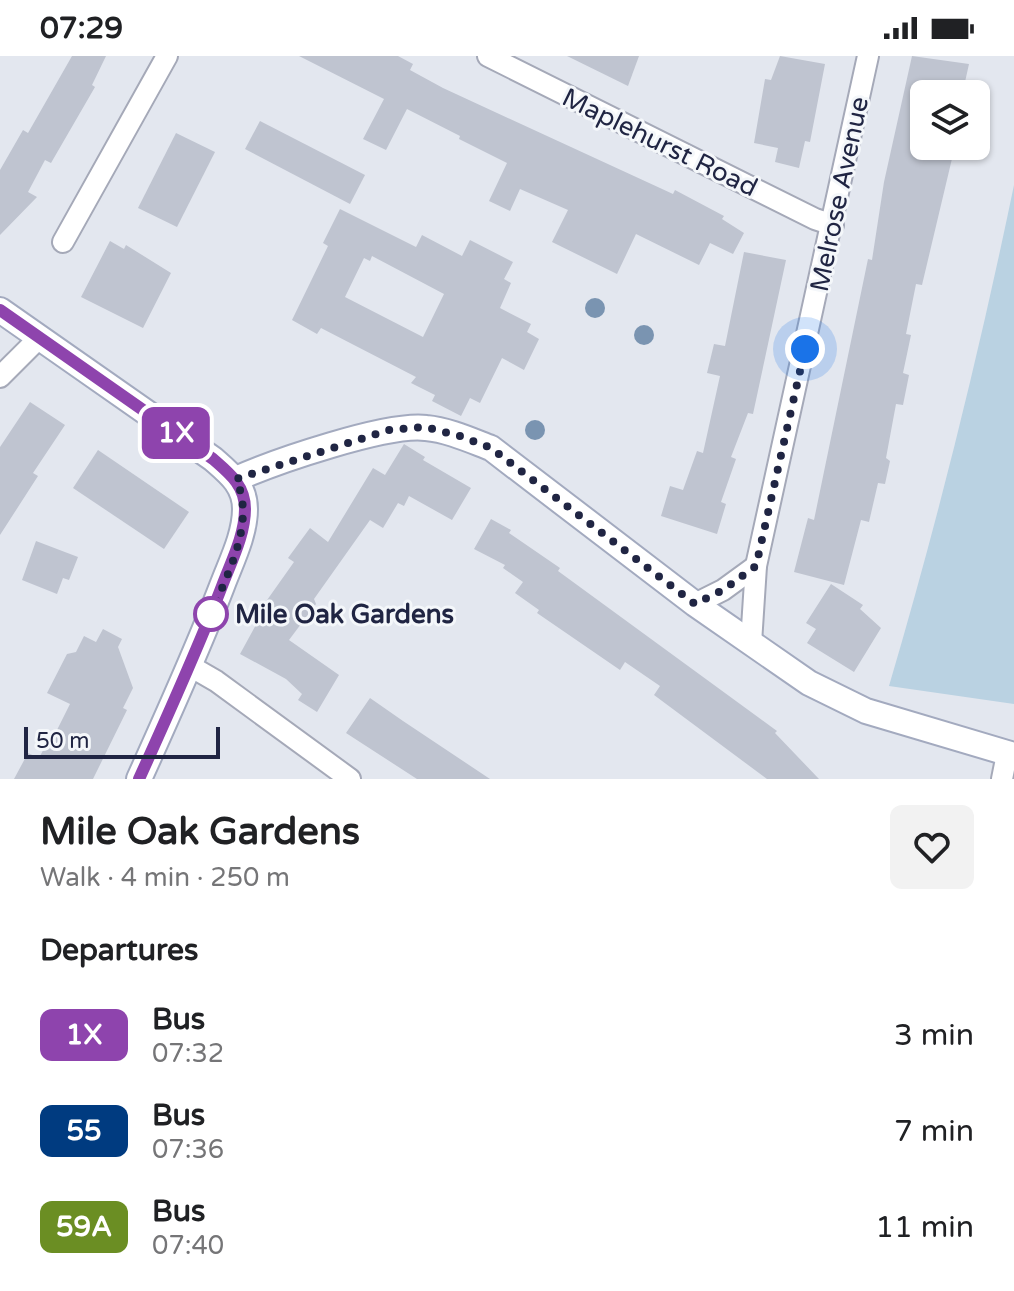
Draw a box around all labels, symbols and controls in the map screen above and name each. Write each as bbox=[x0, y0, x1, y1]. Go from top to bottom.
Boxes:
text: 07:29 bbox=[40, 10, 123, 47]
map controls bbox=[910, 80, 990, 160]
button: layers bbox=[910, 80, 990, 160]
street label: Maplehurst Road bbox=[557, 82, 762, 203]
street label: Melrose Avenue bbox=[804, 94, 875, 294]
your location bbox=[785, 329, 825, 369]
line badge: 1X bbox=[140, 407, 212, 459]
text: 1X bbox=[158, 416, 194, 450]
marker: Mile Oak Gardens bbox=[194, 597, 228, 631]
place label: Mile Oak Gardens bbox=[235, 599, 454, 630]
scale bar bbox=[24, 723, 220, 759]
text: 50 m bbox=[36, 728, 90, 754]
button: heart bbox=[890, 805, 974, 889]
text: Mile Oak Gardens bbox=[40, 809, 360, 855]
text: Walk · 4 min · 250 m bbox=[40, 862, 290, 893]
text: Departures bbox=[40, 932, 198, 969]
text: Bus bbox=[152, 1001, 205, 1038]
text: 3 min bbox=[894, 1017, 974, 1054]
text: 1X bbox=[66, 1018, 102, 1052]
text: 07:32 bbox=[152, 1038, 224, 1069]
text: Bus bbox=[152, 1097, 205, 1134]
text: 7 min bbox=[894, 1113, 974, 1150]
text: 55 bbox=[66, 1114, 102, 1148]
text: 07:36 bbox=[152, 1134, 224, 1165]
text: Bus bbox=[152, 1193, 205, 1230]
text: 11 min bbox=[875, 1209, 974, 1246]
text: 59A bbox=[56, 1210, 112, 1244]
text: 07:40 bbox=[152, 1230, 224, 1261]

